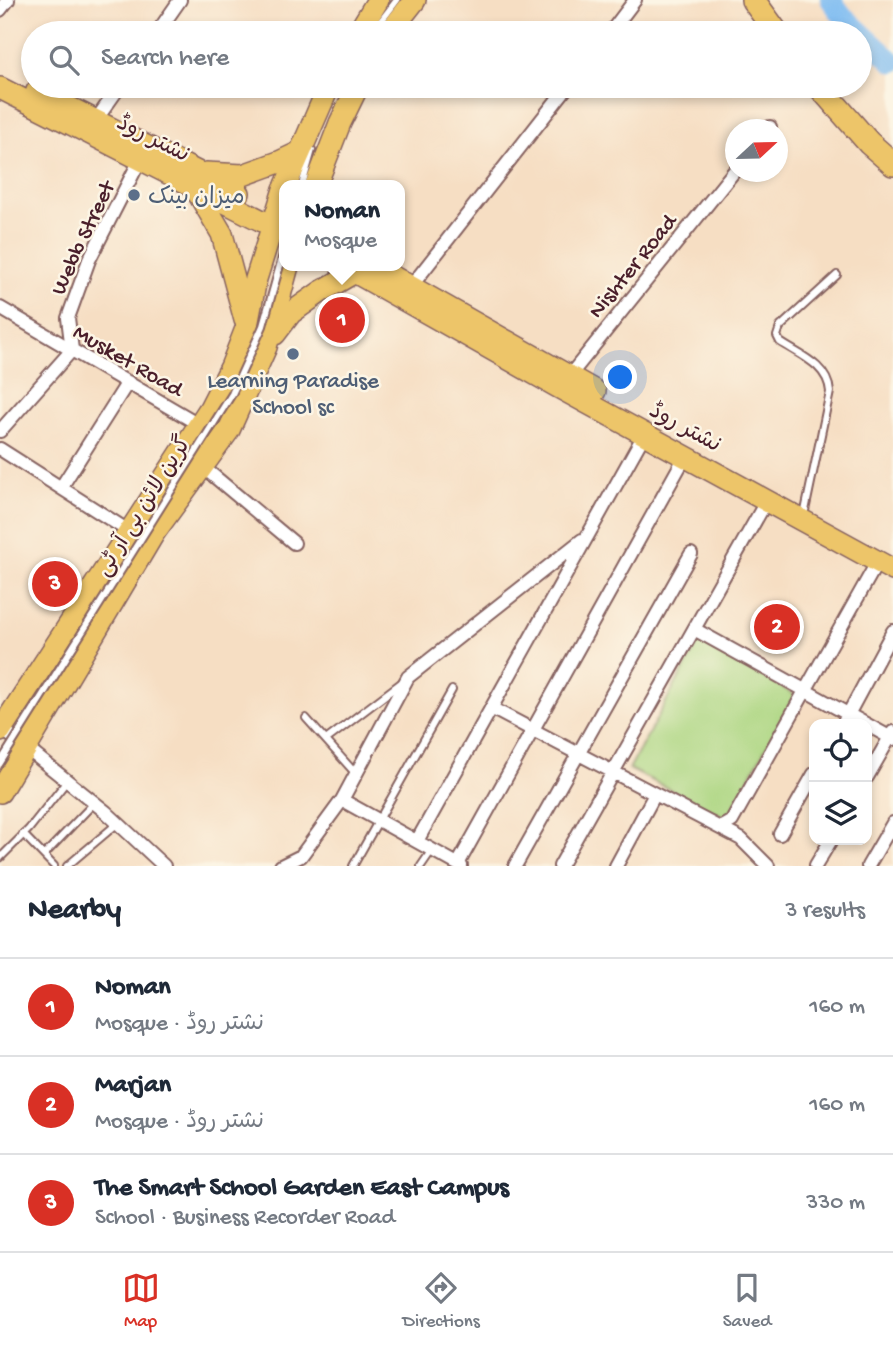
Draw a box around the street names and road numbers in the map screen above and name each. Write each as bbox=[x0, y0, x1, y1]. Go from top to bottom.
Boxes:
street label: نشتر روڈ bbox=[111, 109, 194, 170]
street label: Webb Street bbox=[46, 176, 123, 300]
street label: Nishter Road bbox=[584, 209, 685, 325]
street label: Musket Road bbox=[67, 320, 188, 405]
street label: نشتر روڈ bbox=[644, 397, 725, 460]
street label: گرین لائن بی آر ٹی bbox=[89, 430, 199, 582]

